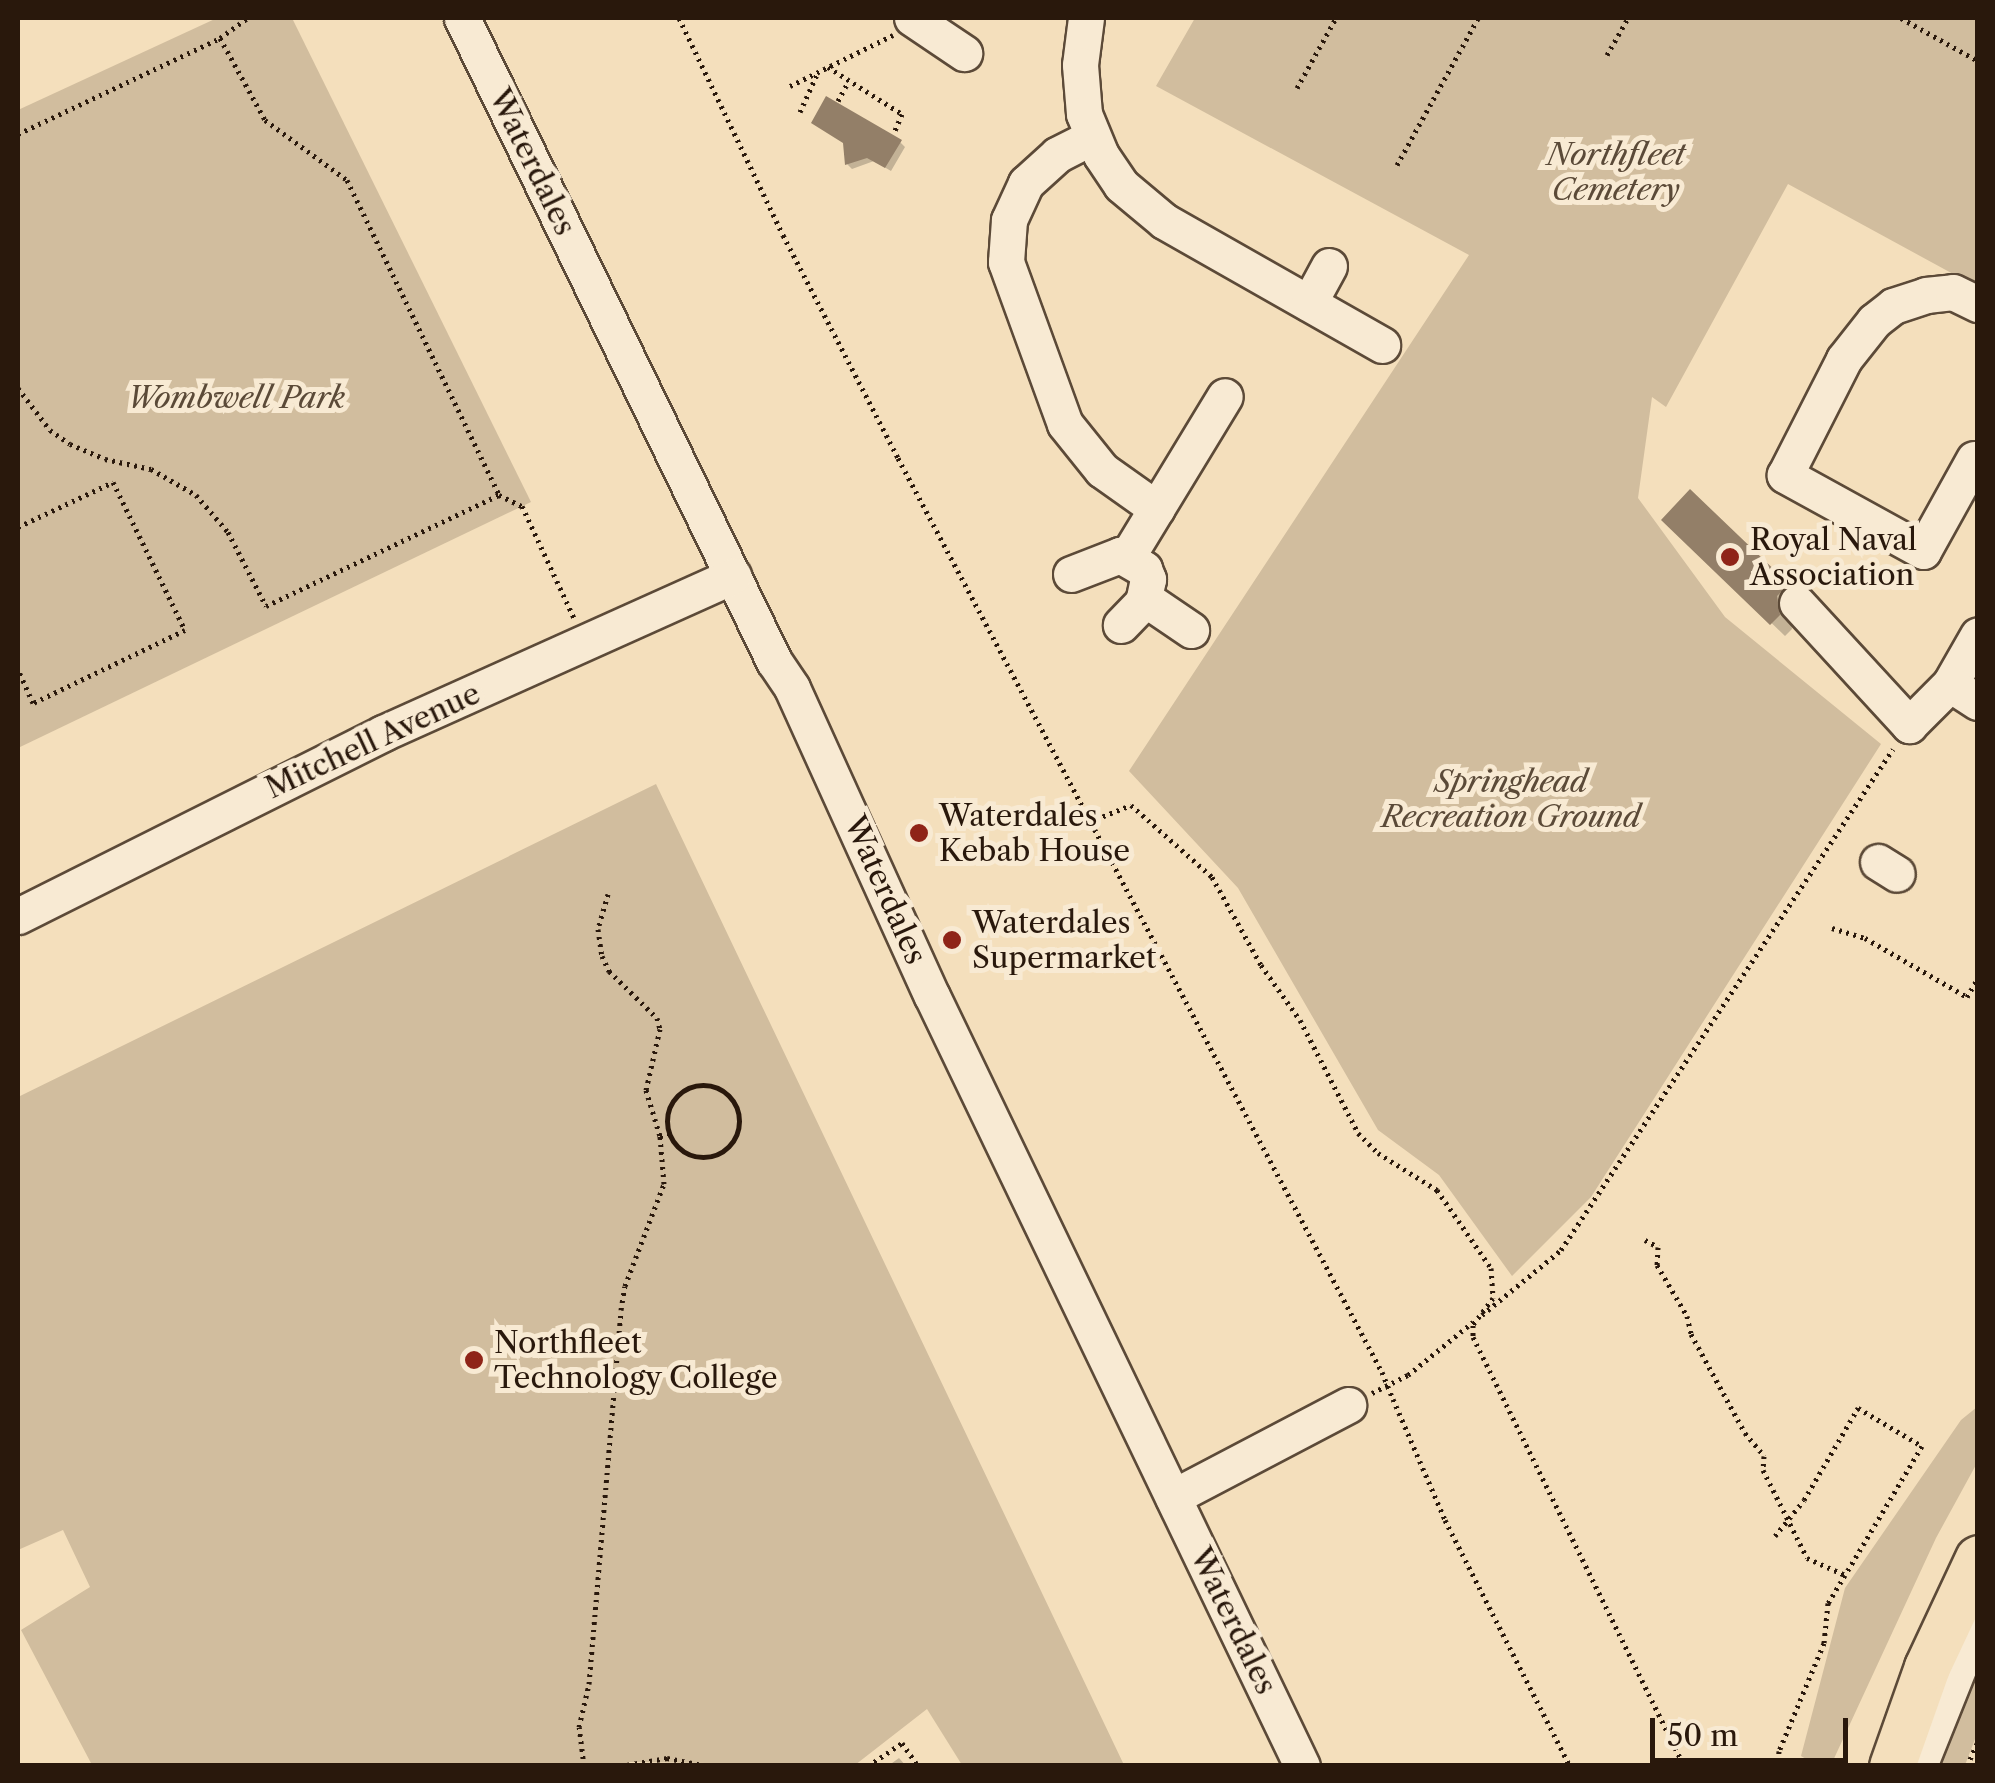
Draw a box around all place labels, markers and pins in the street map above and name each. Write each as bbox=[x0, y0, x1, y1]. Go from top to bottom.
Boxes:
place label: Royal Naval Association bbox=[1750, 522, 1917, 592]
marker: Royal Naval Association bbox=[1719, 546, 1741, 568]
place label: Waterdales Kebab House bbox=[939, 798, 1130, 868]
marker: Waterdales Kebab House bbox=[908, 822, 930, 844]
place label: Waterdales Supermarket bbox=[972, 905, 1156, 976]
marker: Waterdales Supermarket bbox=[941, 929, 963, 951]
place label: Northfleet Technology College bbox=[494, 1325, 779, 1396]
marker: Northfleet Technology College bbox=[463, 1349, 485, 1371]

